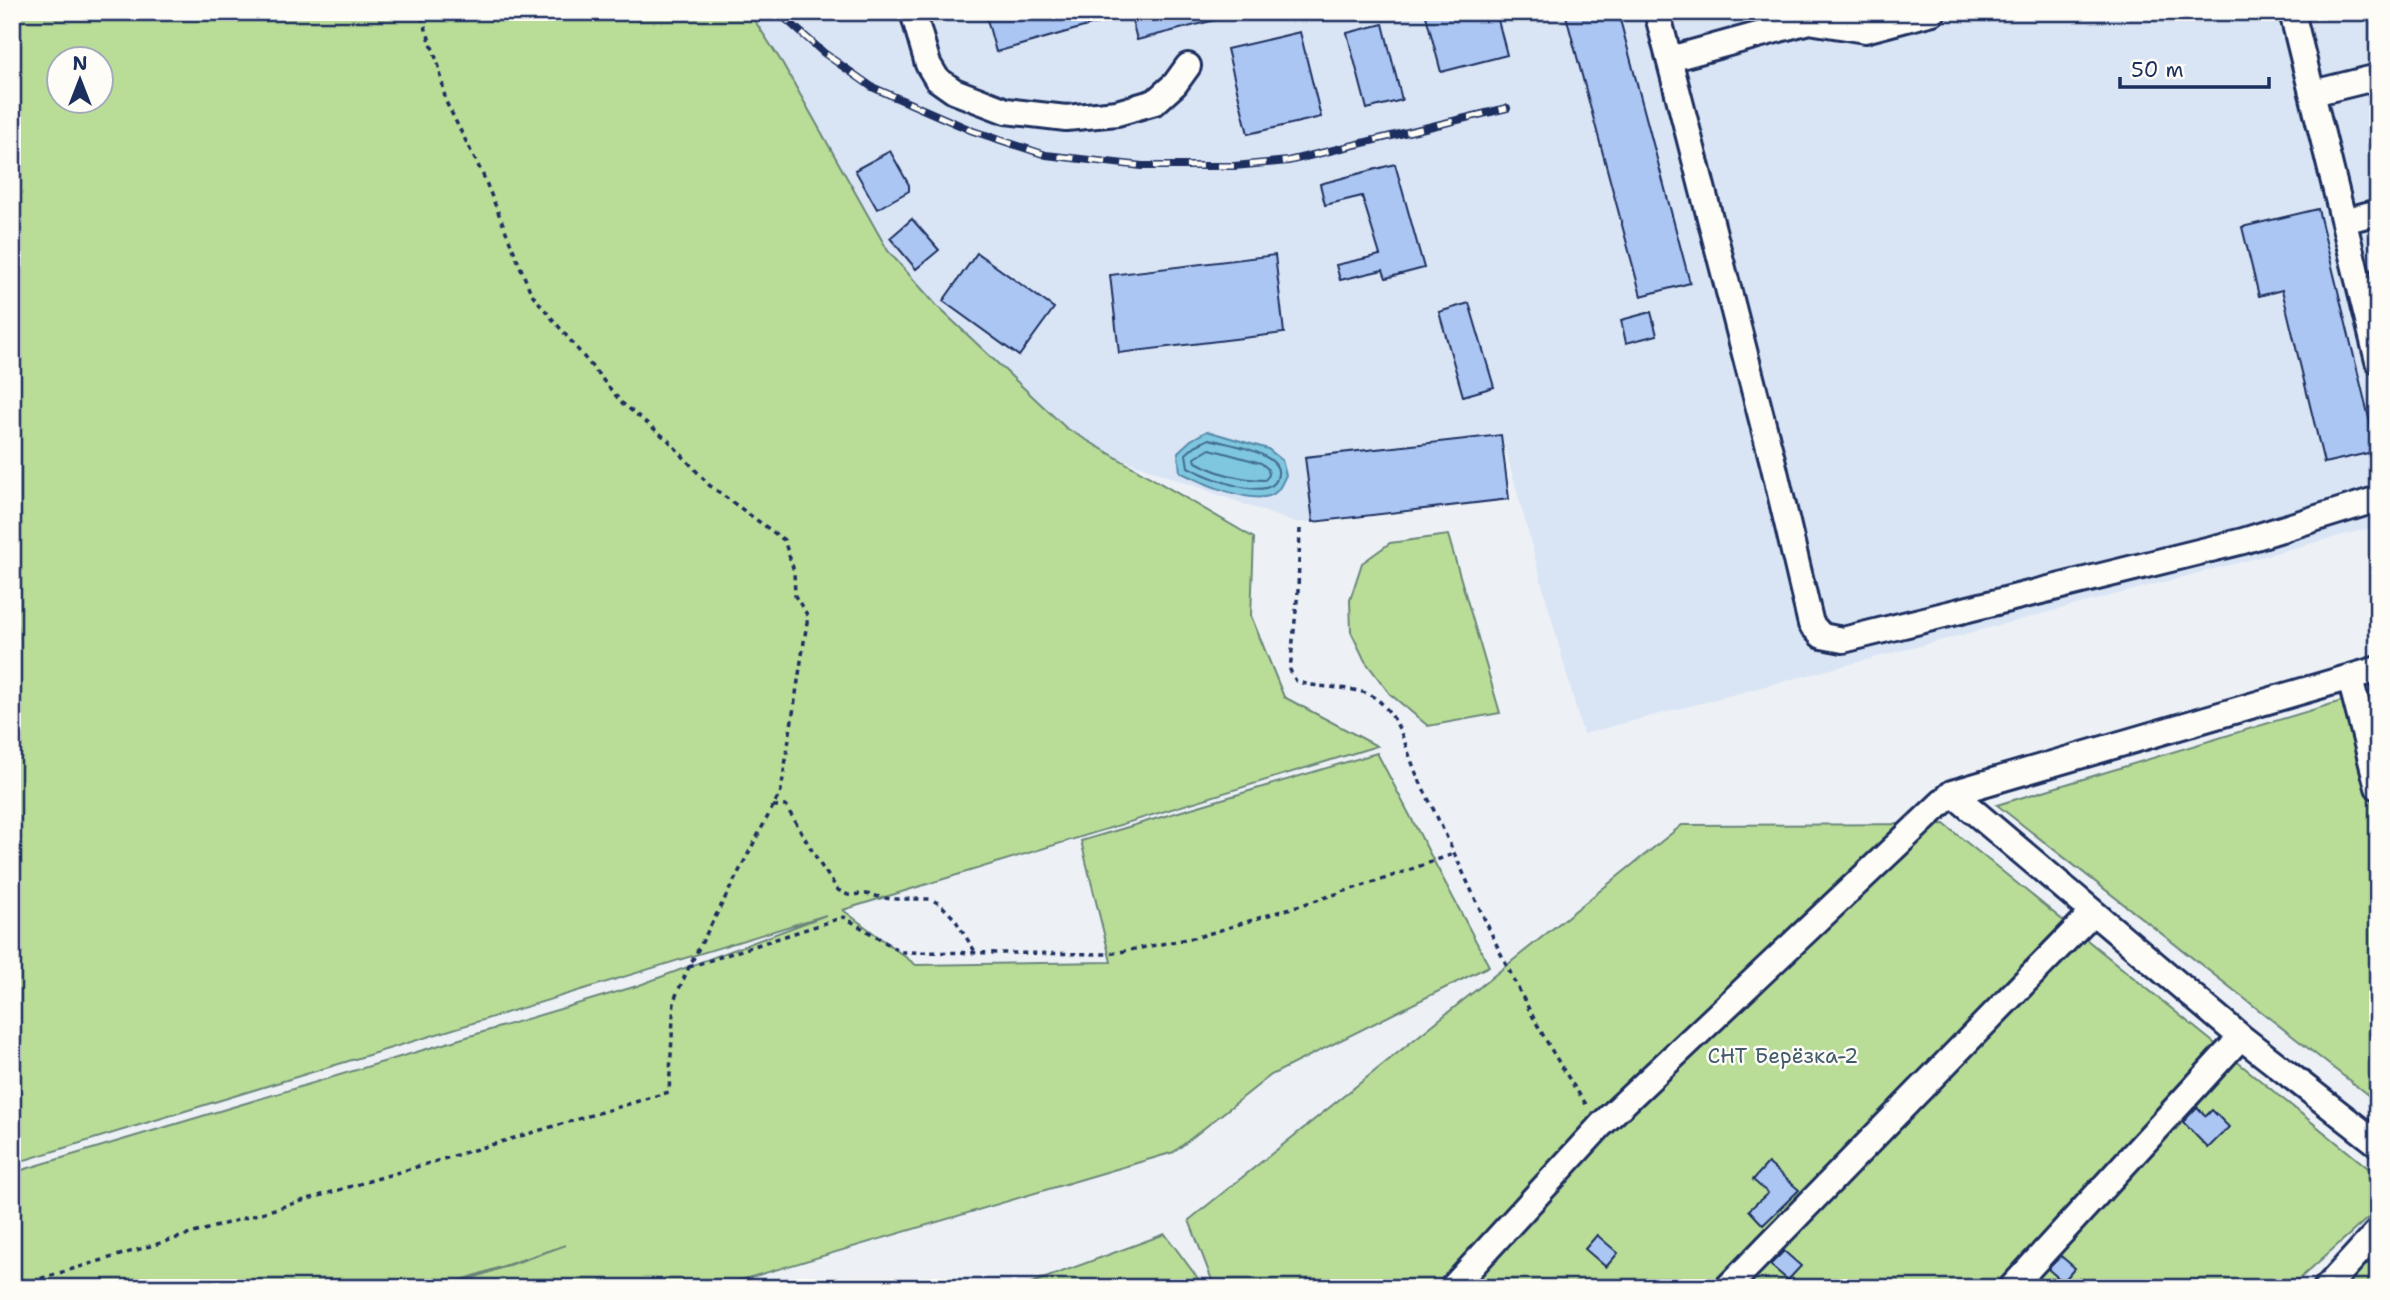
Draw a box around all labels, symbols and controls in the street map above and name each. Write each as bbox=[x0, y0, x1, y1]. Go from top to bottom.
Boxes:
north arrow bbox=[46, 46, 116, 116]
scale bar bbox=[2120, 46, 2269, 90]
text: N bbox=[72, 51, 88, 76]
text: 50 m bbox=[2131, 56, 2184, 84]
park label: СНТ Берёзка-2 bbox=[1708, 1042, 1858, 1070]

